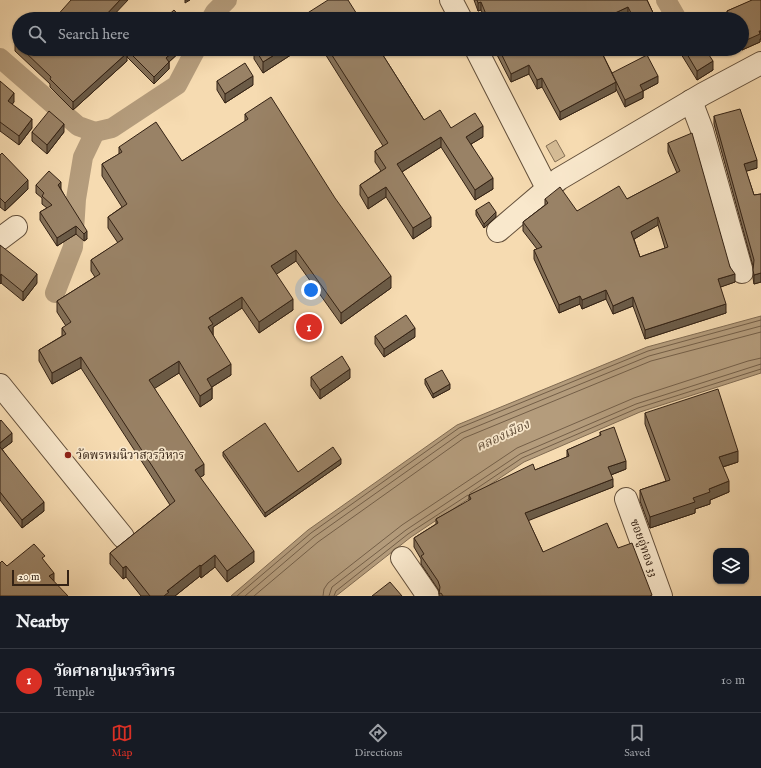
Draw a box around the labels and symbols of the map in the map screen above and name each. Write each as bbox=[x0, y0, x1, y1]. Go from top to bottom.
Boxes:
your location bbox=[301, 280, 321, 300]
pin: 1 bbox=[296, 312, 322, 342]
water label: คลองเมือง bbox=[474, 416, 533, 456]
place label: วัดพรหมนิวาสวรวิหาร bbox=[76, 448, 185, 463]
marker: วัดพรหมนิวาสวรวิหาร bbox=[63, 450, 73, 460]
street label: ซอยอู่ทอง 33 bbox=[627, 517, 661, 579]
scale bar bbox=[12, 568, 69, 587]

